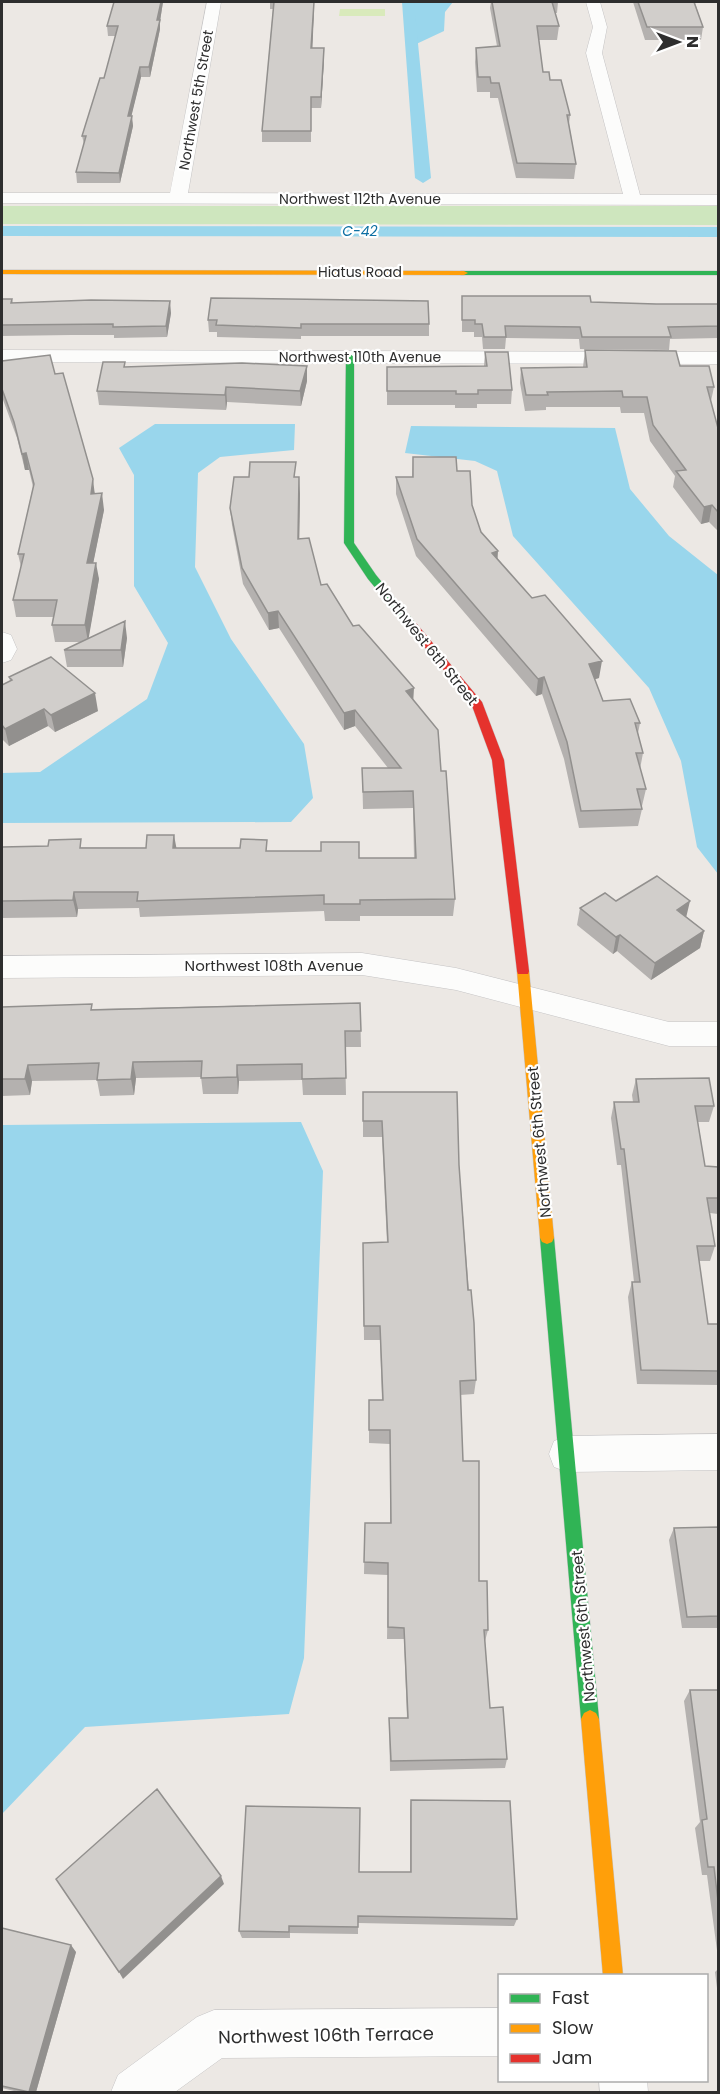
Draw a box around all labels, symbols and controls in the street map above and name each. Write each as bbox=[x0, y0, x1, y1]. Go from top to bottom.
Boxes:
north arrow bbox=[648, 12, 708, 72]
street label: Northwest 5th Street bbox=[174, 28, 218, 172]
text: N bbox=[681, 36, 704, 48]
street label: Northwest 112th Avenue bbox=[279, 189, 441, 209]
water label: C-42 bbox=[342, 221, 378, 241]
street label: Hiatus Road bbox=[318, 262, 402, 282]
street label: Northwest 110th Avenue bbox=[279, 347, 442, 367]
street label: Northwest 6th Street bbox=[371, 578, 483, 710]
street label: Northwest 108th Avenue bbox=[185, 955, 363, 976]
street label: Northwest 6th Street bbox=[522, 1065, 556, 1219]
street label: Northwest 6th Street bbox=[566, 1549, 600, 1703]
legend bbox=[498, 1974, 708, 2082]
text: Fast bbox=[552, 1985, 589, 2010]
text: Slow bbox=[552, 2015, 594, 2040]
street label: Northwest 106th Terrace bbox=[218, 2021, 434, 2049]
text: Jam bbox=[552, 2045, 592, 2070]

